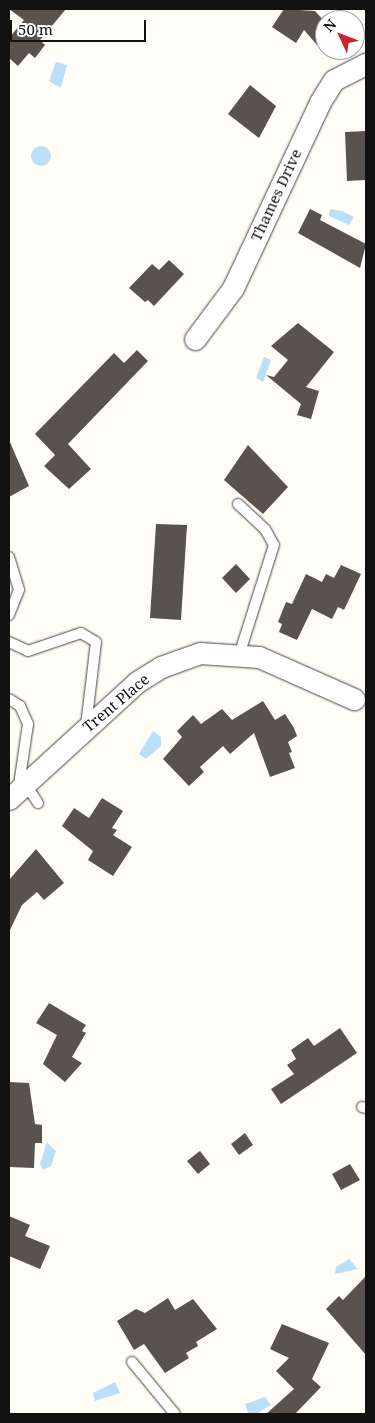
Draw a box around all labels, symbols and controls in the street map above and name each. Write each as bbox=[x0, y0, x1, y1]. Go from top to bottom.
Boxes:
scale bar bbox=[12, 10, 149, 42]
north arrow bbox=[315, 10, 365, 60]
text: N bbox=[319, 15, 340, 36]
text: 50 m bbox=[18, 19, 53, 39]
street label: Thames Drive bbox=[247, 146, 305, 244]
street label: Trent Place bbox=[79, 670, 153, 736]

